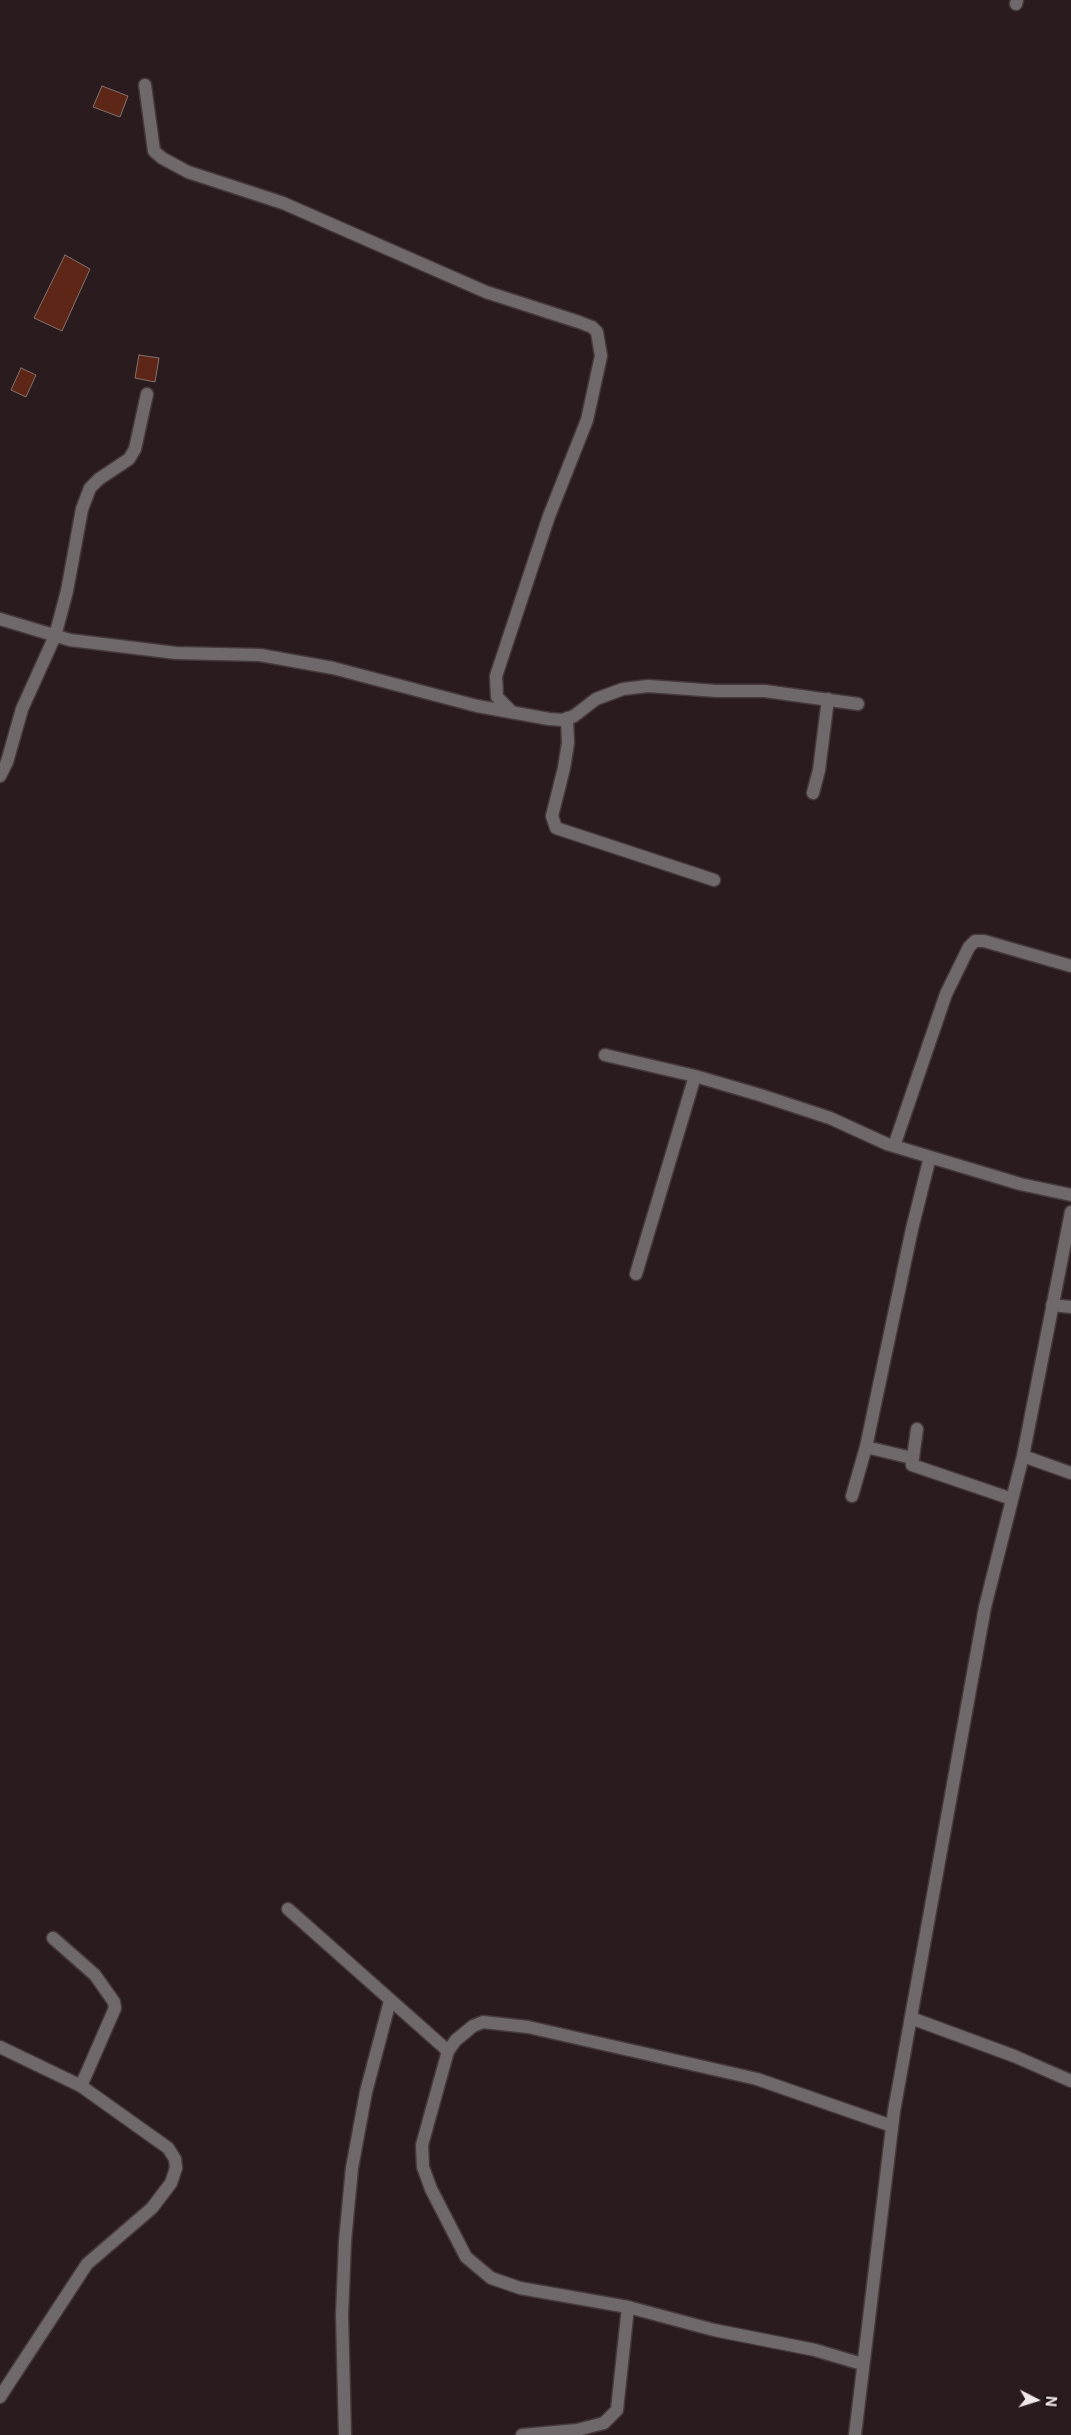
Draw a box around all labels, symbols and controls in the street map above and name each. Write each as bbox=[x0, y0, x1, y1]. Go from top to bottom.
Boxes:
north arrow bbox=[1011, 2375, 1061, 2425]
text: N bbox=[1043, 2395, 1060, 2407]

